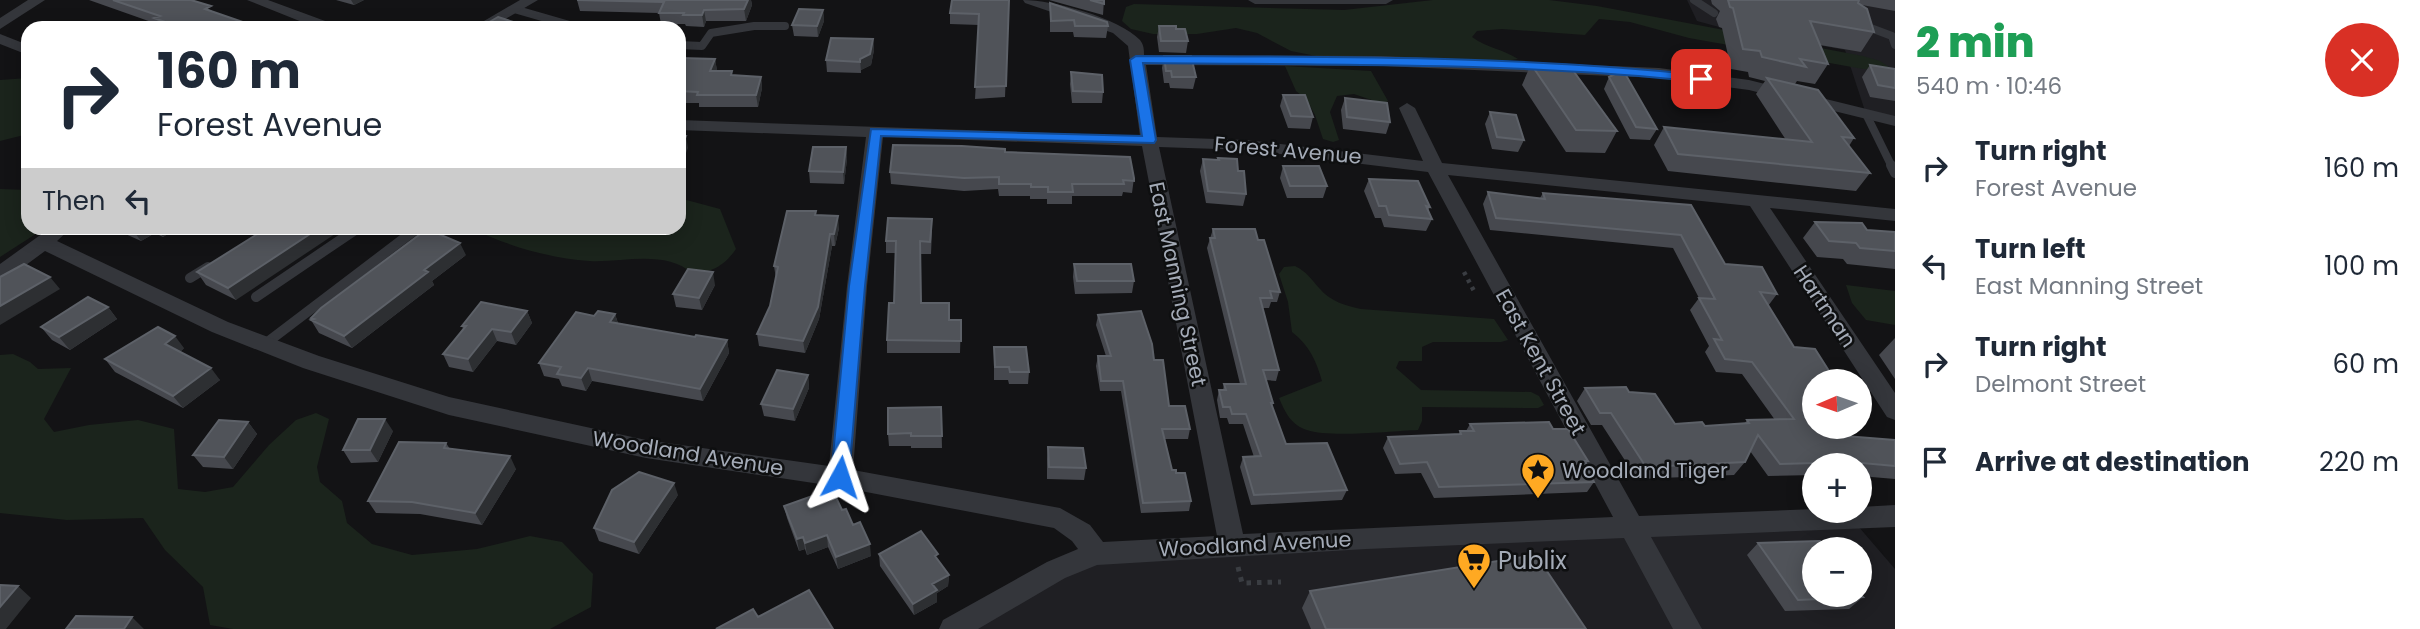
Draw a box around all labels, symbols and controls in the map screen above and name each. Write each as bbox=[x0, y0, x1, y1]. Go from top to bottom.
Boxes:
text: 2 min bbox=[1916, 13, 2034, 72]
button: close bbox=[2325, 23, 2399, 97]
text: 160 m bbox=[157, 37, 301, 105]
icon: right bbox=[42, 49, 133, 140]
pin bbox=[1671, 49, 1731, 109]
icon: arrive bbox=[1682, 60, 1720, 98]
text: 540 m · 10:46 bbox=[1916, 70, 2062, 102]
text: Forest Avenue bbox=[157, 102, 382, 147]
street label: Forest Avenue bbox=[1213, 129, 1363, 171]
text: Turn right bbox=[1975, 133, 2107, 169]
icon: right bbox=[1916, 149, 1954, 187]
text: 160 m bbox=[2324, 150, 2399, 186]
text: Forest Avenue bbox=[1975, 172, 2137, 204]
street label: East Manning Street bbox=[1142, 179, 1214, 389]
icon: left bbox=[119, 182, 157, 220]
text: Then bbox=[42, 183, 105, 219]
text: Turn left bbox=[1975, 231, 2086, 267]
icon: left bbox=[1916, 247, 1954, 285]
text: 100 m bbox=[2324, 248, 2399, 284]
street label: Hartman bbox=[1787, 259, 1863, 353]
text: East Manning Street bbox=[1975, 270, 2203, 302]
street label: East Kent Street bbox=[1489, 284, 1593, 440]
text: Turn right bbox=[1975, 329, 2107, 365]
icon: right bbox=[1916, 345, 1954, 383]
text: 60 m bbox=[2332, 346, 2399, 382]
text: Delmont Street bbox=[1975, 368, 2146, 400]
north arrow bbox=[1802, 369, 1872, 439]
map controls bbox=[1802, 369, 1872, 607]
street label: Woodland Avenue bbox=[590, 424, 786, 482]
position arrow bbox=[803, 440, 877, 514]
icon: arrive bbox=[1916, 443, 1954, 481]
text: Arrive at destination bbox=[1975, 444, 2250, 480]
text: 220 m bbox=[2319, 444, 2399, 480]
place icon: Woodland Tiger bbox=[1519, 451, 1557, 500]
button: + bbox=[1802, 453, 1872, 523]
place label: Woodland Tiger bbox=[1562, 456, 1728, 485]
street label: Woodland Avenue bbox=[1158, 524, 1352, 564]
button: − bbox=[1802, 537, 1872, 607]
supermarket icon: Publix bbox=[1455, 541, 1493, 590]
place label: Publix bbox=[1498, 544, 1567, 577]

